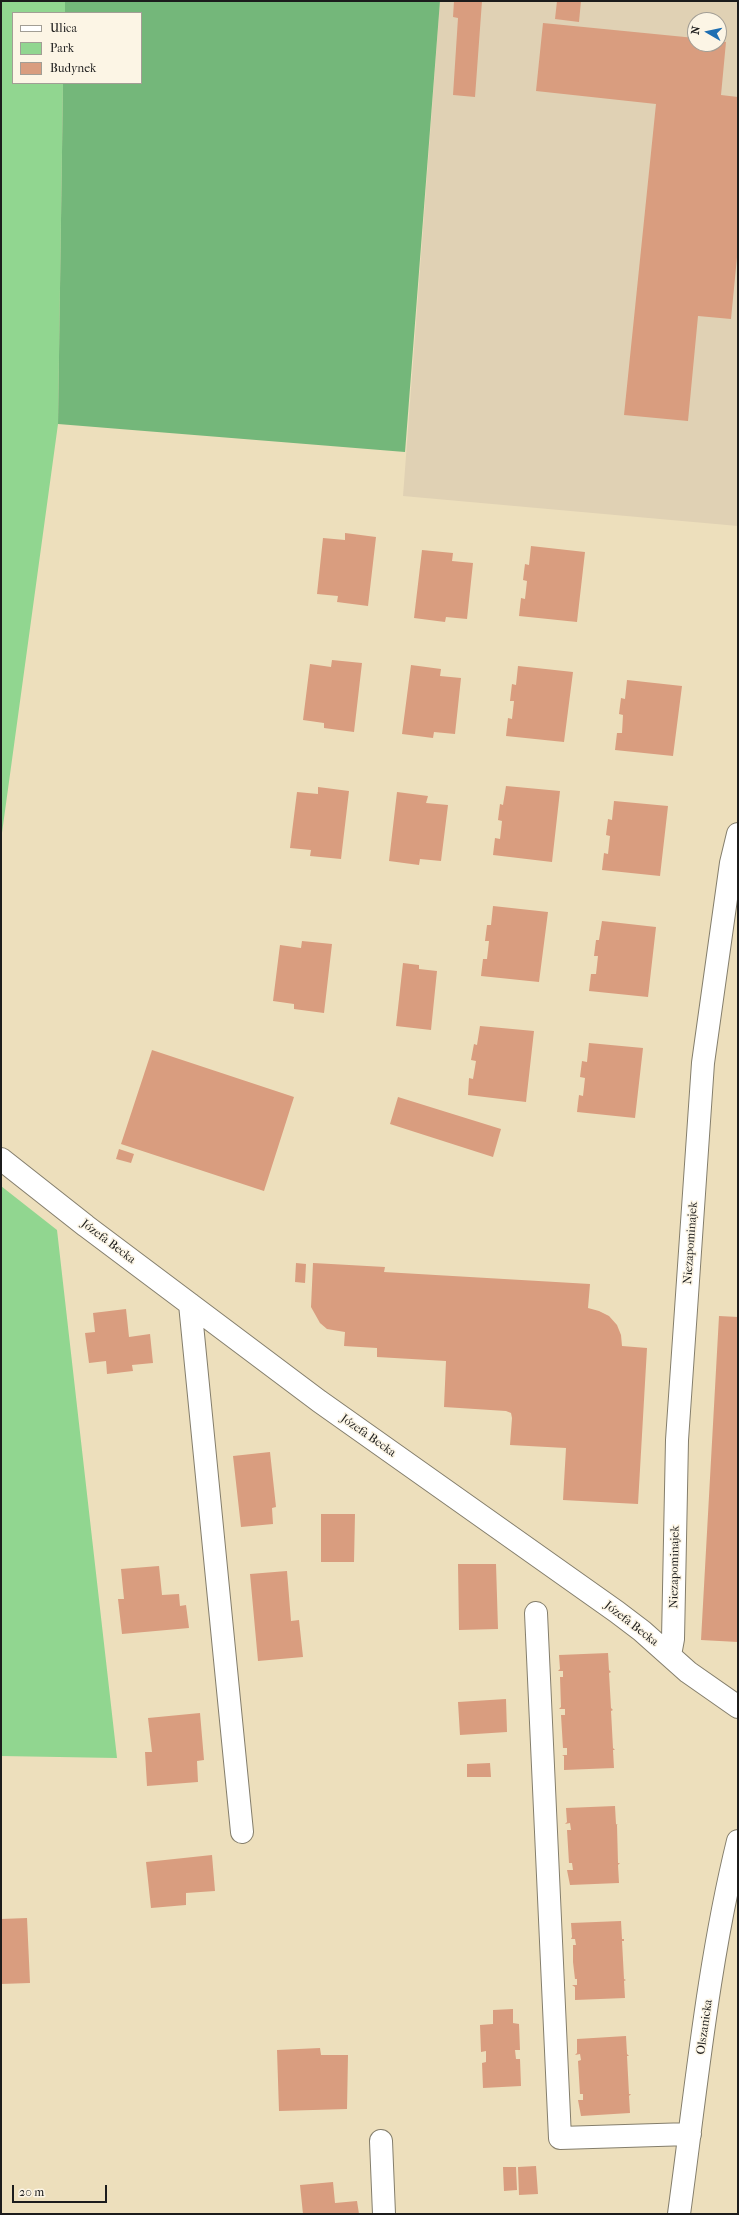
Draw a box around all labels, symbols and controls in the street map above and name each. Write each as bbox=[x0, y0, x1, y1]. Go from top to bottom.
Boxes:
legend bbox=[12, 12, 142, 84]
north arrow bbox=[687, 12, 727, 52]
text: Ulica bbox=[50, 21, 77, 35]
text: N bbox=[689, 25, 703, 35]
text: Park bbox=[50, 41, 74, 55]
text: Budynek bbox=[50, 61, 96, 75]
street label: Niezapominajek bbox=[681, 1201, 701, 1285]
street label: Józefa Becka bbox=[78, 1217, 138, 1267]
street label: Józefa Becka bbox=[338, 1412, 398, 1460]
street label: Niezapominajek bbox=[667, 1525, 683, 1609]
street label: Józefa Becka bbox=[601, 1599, 661, 1649]
street label: Olszanicka bbox=[694, 1999, 716, 2055]
scale bar bbox=[14, 2177, 109, 2203]
text: 20 m bbox=[19, 2185, 44, 2199]

